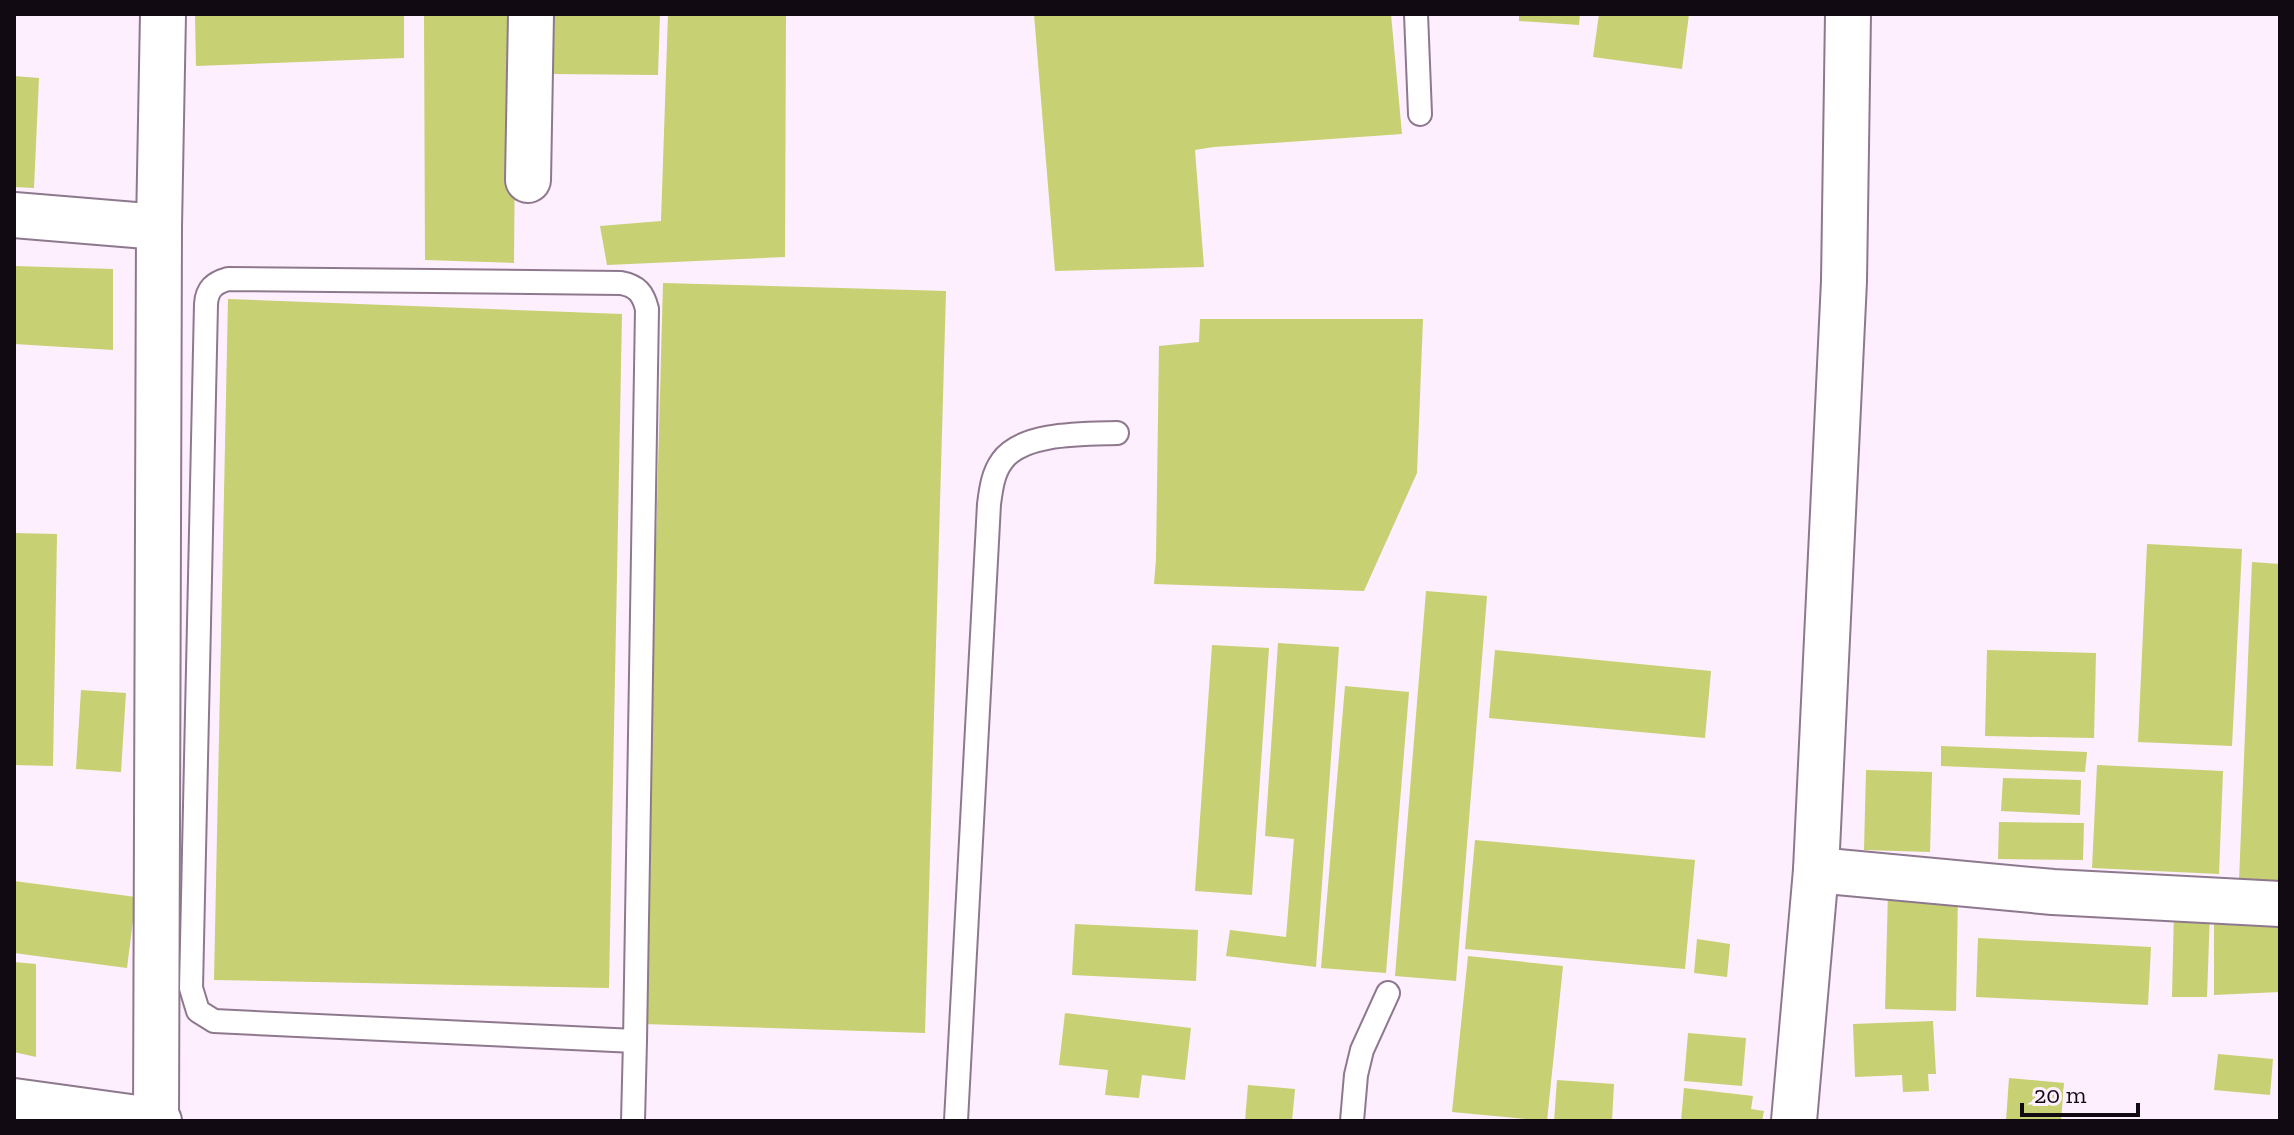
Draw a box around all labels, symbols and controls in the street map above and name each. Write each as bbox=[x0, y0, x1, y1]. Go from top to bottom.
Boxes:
scale bar bbox=[2022, 1067, 2138, 1117]
text: 20 m bbox=[2034, 1080, 2087, 1109]

